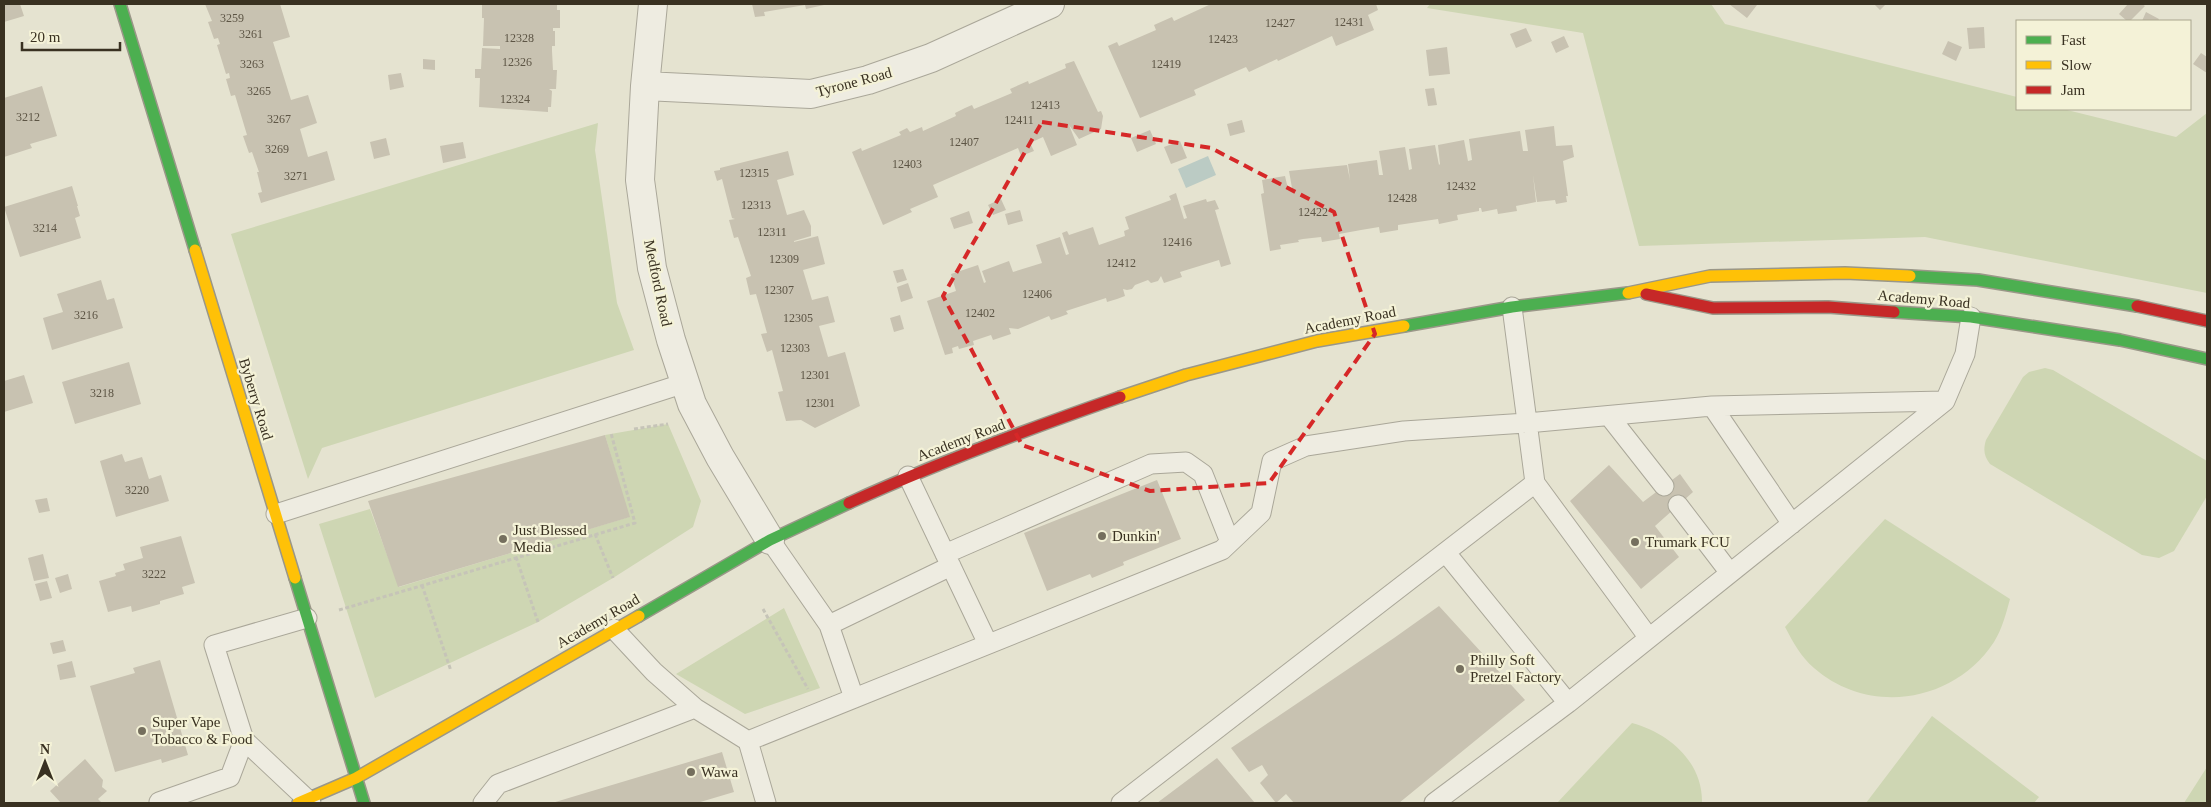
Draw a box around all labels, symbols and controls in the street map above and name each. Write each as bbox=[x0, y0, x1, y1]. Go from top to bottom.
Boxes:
house number: 3259 bbox=[220, 11, 244, 25]
house number: 12431 bbox=[1334, 15, 1364, 29]
house number: 12427 bbox=[1265, 16, 1295, 30]
scale bar bbox=[22, 20, 120, 52]
legend bbox=[2016, 20, 2191, 110]
house number: 3261 bbox=[239, 27, 263, 41]
text: 20 m bbox=[30, 29, 61, 45]
house number: 12328 bbox=[504, 31, 534, 45]
house number: 12423 bbox=[1208, 32, 1238, 46]
text: Fast bbox=[2061, 32, 2087, 48]
house number: 12326 bbox=[502, 55, 532, 69]
house number: 3263 bbox=[240, 57, 264, 71]
house number: 12419 bbox=[1151, 57, 1181, 71]
text: Slow bbox=[2061, 57, 2092, 73]
street label: Tyrone Road bbox=[814, 64, 894, 100]
text: Jam bbox=[2061, 82, 2085, 98]
house number: 3265 bbox=[247, 84, 271, 98]
house number: 12324 bbox=[500, 92, 530, 106]
house number: 12413 bbox=[1030, 98, 1060, 112]
house number: 3212 bbox=[16, 110, 40, 124]
house number: 3267 bbox=[267, 112, 291, 126]
house number: 12411 bbox=[1004, 113, 1034, 127]
house number: 12407 bbox=[949, 135, 979, 149]
house number: 3269 bbox=[265, 142, 289, 156]
house number: 12403 bbox=[892, 157, 922, 171]
house number: 12315 bbox=[739, 166, 769, 180]
house number: 3271 bbox=[284, 169, 308, 183]
house number: 12432 bbox=[1446, 179, 1476, 193]
house number: 12428 bbox=[1387, 191, 1417, 205]
house number: 12313 bbox=[741, 198, 771, 212]
house number: 12422 bbox=[1298, 205, 1328, 219]
house number: 3214 bbox=[33, 221, 57, 235]
house number: 12311 bbox=[757, 225, 787, 239]
house number: 12416 bbox=[1162, 235, 1192, 249]
street label: Medford Road bbox=[641, 238, 675, 328]
house number: 12309 bbox=[769, 252, 799, 266]
house number: 12412 bbox=[1106, 256, 1136, 270]
house number: 12307 bbox=[764, 283, 794, 297]
house number: 12406 bbox=[1022, 287, 1052, 301]
street label: Academy Road bbox=[1877, 287, 1971, 311]
street label: Academy Road bbox=[1303, 303, 1398, 337]
house number: 12402 bbox=[965, 306, 995, 320]
house number: 3216 bbox=[74, 308, 98, 322]
house number: 12305 bbox=[783, 311, 813, 325]
house number: 12303 bbox=[780, 341, 810, 355]
street label: Byberry Road bbox=[236, 356, 276, 442]
house number: 12301 bbox=[800, 368, 830, 382]
house number: 3218 bbox=[90, 386, 114, 400]
house number: 12301 bbox=[805, 396, 835, 410]
street label: Academy Road bbox=[915, 416, 1008, 464]
house number: 3220 bbox=[125, 483, 149, 497]
place label: Just Blessed Media bbox=[513, 522, 587, 555]
place label: Dunkin' bbox=[1112, 528, 1160, 544]
marker: Dunkin' bbox=[1096, 530, 1108, 542]
marker: Just Blessed Media bbox=[497, 533, 509, 545]
place label: Trumark FCU bbox=[1645, 534, 1730, 550]
marker: Trumark FCU bbox=[1629, 536, 1641, 548]
house number: 3222 bbox=[142, 567, 166, 581]
street label: Academy Road bbox=[554, 591, 643, 651]
place label: Philly Soft Pretzel Factory bbox=[1470, 652, 1562, 685]
marker: Philly Soft Pretzel Factory bbox=[1454, 663, 1466, 675]
place label: Super Vape Tobacco & Food bbox=[152, 714, 253, 747]
marker: Super Vape Tobacco & Food bbox=[136, 725, 148, 737]
north arrow bbox=[20, 737, 70, 787]
text: N bbox=[40, 742, 50, 757]
place label: Wawa bbox=[701, 764, 738, 780]
marker: Wawa bbox=[685, 766, 697, 778]

